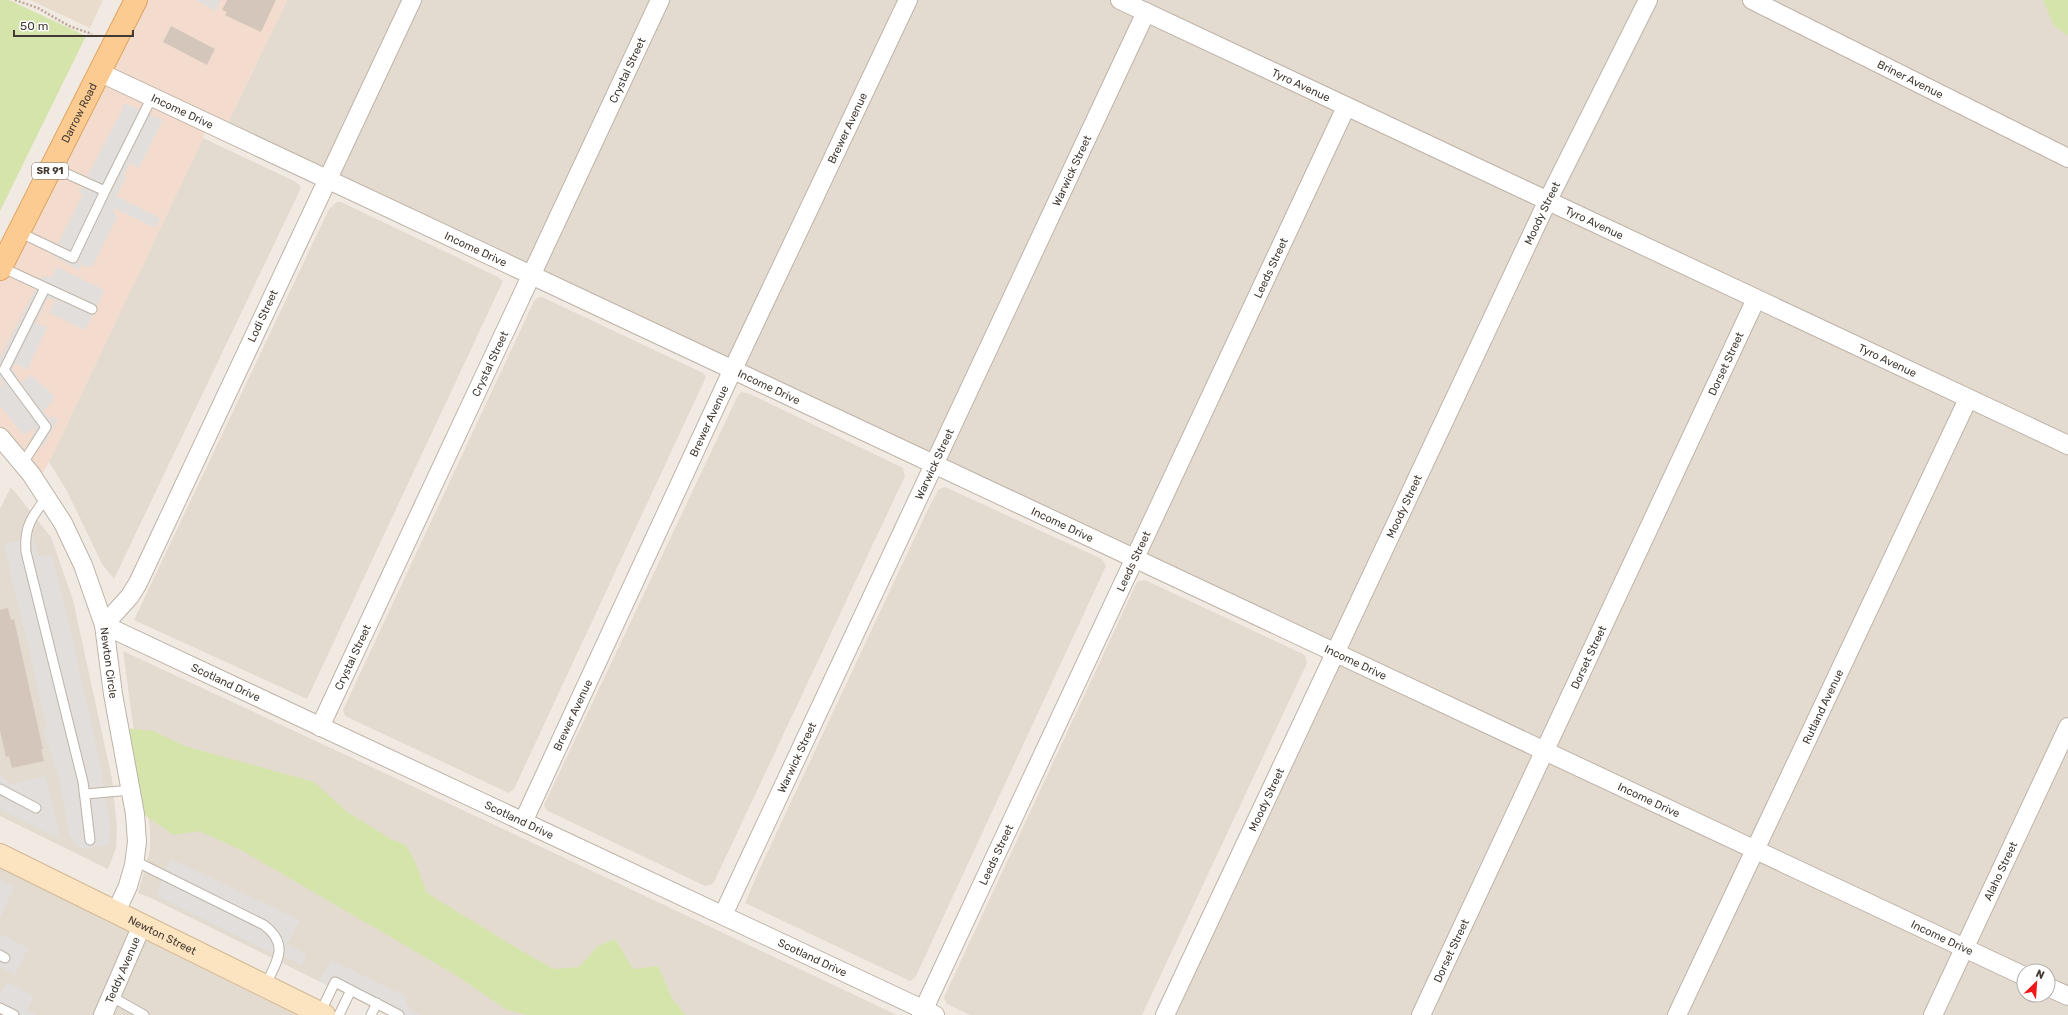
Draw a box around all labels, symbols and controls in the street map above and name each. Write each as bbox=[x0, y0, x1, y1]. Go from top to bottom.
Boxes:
scale bar bbox=[14, 12, 133, 38]
text: 50 m bbox=[20, 19, 48, 33]
street label: Crystal Street bbox=[606, 35, 648, 105]
street label: Briner Avenue bbox=[1875, 57, 1945, 101]
street label: Tyro Avenue bbox=[1270, 66, 1332, 104]
street label: Darrow Road bbox=[58, 81, 100, 145]
street label: Brewer Avenue bbox=[825, 90, 870, 166]
street label: Income Drive bbox=[149, 91, 216, 131]
street label: Warwick Street bbox=[1050, 133, 1094, 208]
road number: SR 91 bbox=[32, 163, 68, 179]
street label: Moody Street bbox=[1521, 179, 1563, 247]
street label: Tyro Avenue bbox=[1563, 203, 1626, 242]
street label: Income Drive bbox=[443, 229, 509, 269]
street label: Leeds Street bbox=[1251, 235, 1291, 300]
street label: Lodi Street bbox=[245, 287, 281, 344]
street label: Crystal Street bbox=[469, 328, 511, 399]
street label: Dorset Street bbox=[1705, 329, 1746, 398]
street label: Tyro Avenue bbox=[1856, 341, 1919, 380]
street label: Income Drive bbox=[736, 367, 802, 407]
street label: Brewer Avenue bbox=[687, 383, 731, 459]
street label: Warwick Street bbox=[912, 426, 957, 501]
street label: Moody Street bbox=[1384, 472, 1425, 540]
street label: Income Drive bbox=[1029, 504, 1095, 545]
street label: Leeds Street bbox=[1114, 528, 1153, 593]
street label: Crystal Street bbox=[332, 622, 374, 692]
street label: Dorset Street bbox=[1568, 623, 1609, 691]
street label: Newton Circle bbox=[98, 626, 120, 699]
street label: Income Drive bbox=[1322, 642, 1389, 682]
street label: Scotland Drive bbox=[189, 660, 262, 704]
street label: Rutland Avenue bbox=[1799, 667, 1846, 746]
street label: Brewer Avenue bbox=[550, 677, 595, 753]
street label: Warwick Street bbox=[775, 719, 819, 795]
street label: Moody Street bbox=[1246, 765, 1287, 833]
street label: Income Drive bbox=[1616, 780, 1682, 820]
street label: Scotland Drive bbox=[483, 798, 556, 842]
street label: Leeds Street bbox=[976, 822, 1016, 887]
street label: Alaho Street bbox=[1981, 839, 2020, 903]
street label: Newton Street bbox=[126, 913, 199, 958]
street label: Dorset Street bbox=[1431, 916, 1472, 985]
street label: Income Drive bbox=[1909, 917, 1975, 958]
street label: Teddy Avenue bbox=[102, 935, 143, 1005]
street label: Scotland Drive bbox=[776, 936, 849, 979]
north arrow bbox=[2016, 963, 2056, 1003]
text: N bbox=[2034, 967, 2046, 982]

